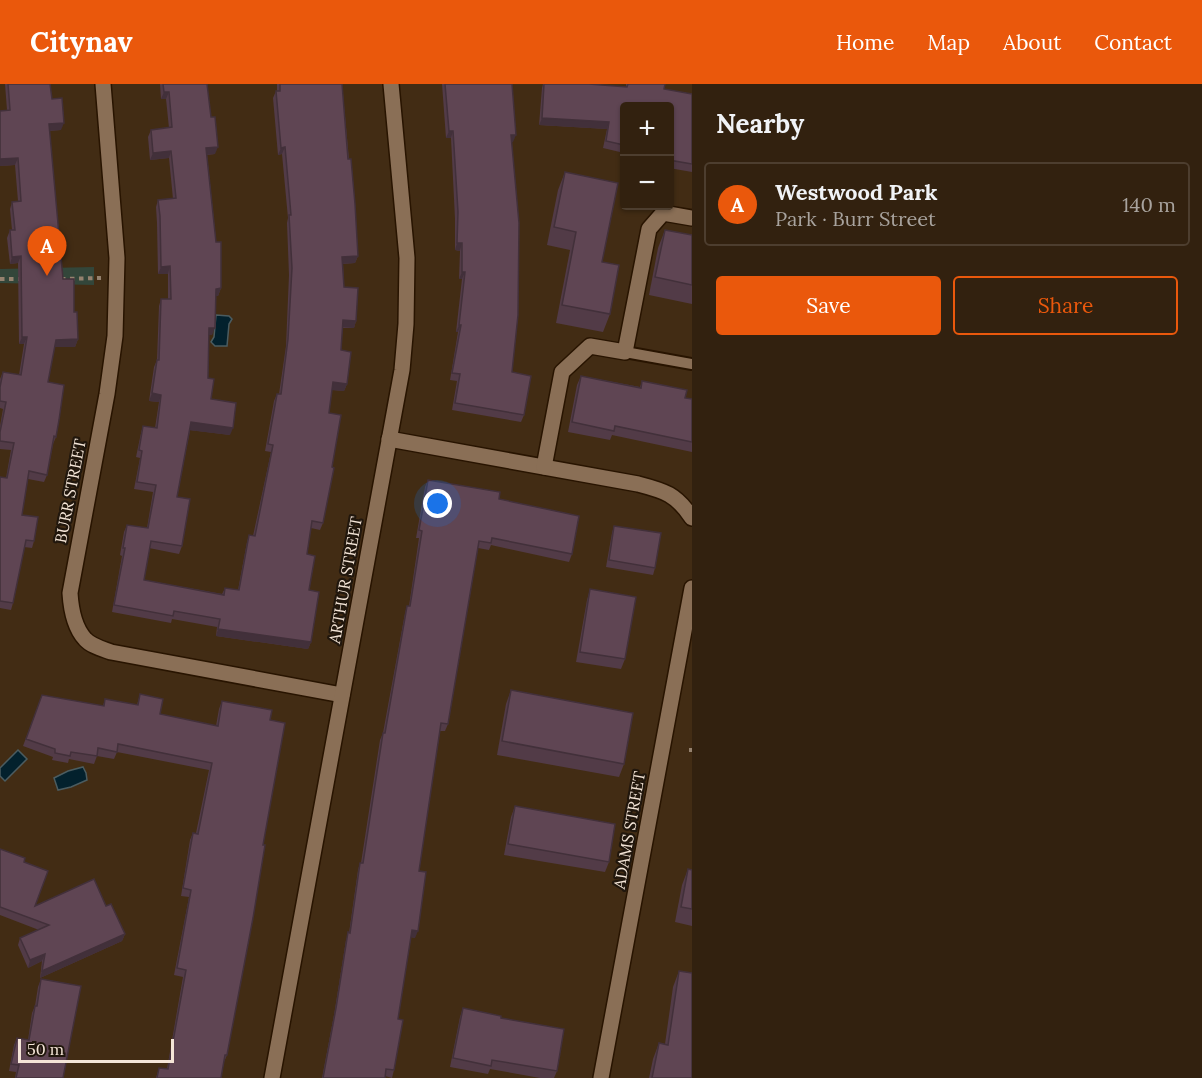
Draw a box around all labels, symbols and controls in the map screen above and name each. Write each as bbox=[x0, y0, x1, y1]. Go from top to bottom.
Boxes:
text: Citynav bbox=[30, 24, 133, 60]
text: Home bbox=[836, 29, 894, 56]
text: Map bbox=[927, 29, 970, 56]
text: About bbox=[1003, 29, 1061, 56]
text: Contact bbox=[1094, 29, 1172, 56]
map controls bbox=[620, 102, 674, 210]
button: + bbox=[620, 102, 674, 156]
text: Nearby bbox=[716, 107, 804, 140]
button: − bbox=[620, 156, 674, 210]
text: Westwood Park bbox=[775, 178, 938, 206]
text: A bbox=[731, 192, 744, 217]
text: 140 m bbox=[1122, 192, 1176, 217]
text: Park · Burr Street bbox=[775, 206, 936, 231]
pin: A bbox=[28, 226, 66, 276]
button: Save bbox=[716, 276, 941, 335]
button: Share bbox=[953, 276, 1178, 335]
street label: BURR STREET bbox=[50, 437, 90, 545]
your location bbox=[423, 489, 452, 518]
street label: ARTHUR STREET bbox=[324, 515, 366, 646]
street label: ADAMS STREET bbox=[609, 770, 649, 891]
scale bar bbox=[18, 1036, 174, 1064]
text: 50 m bbox=[27, 1039, 64, 1059]

